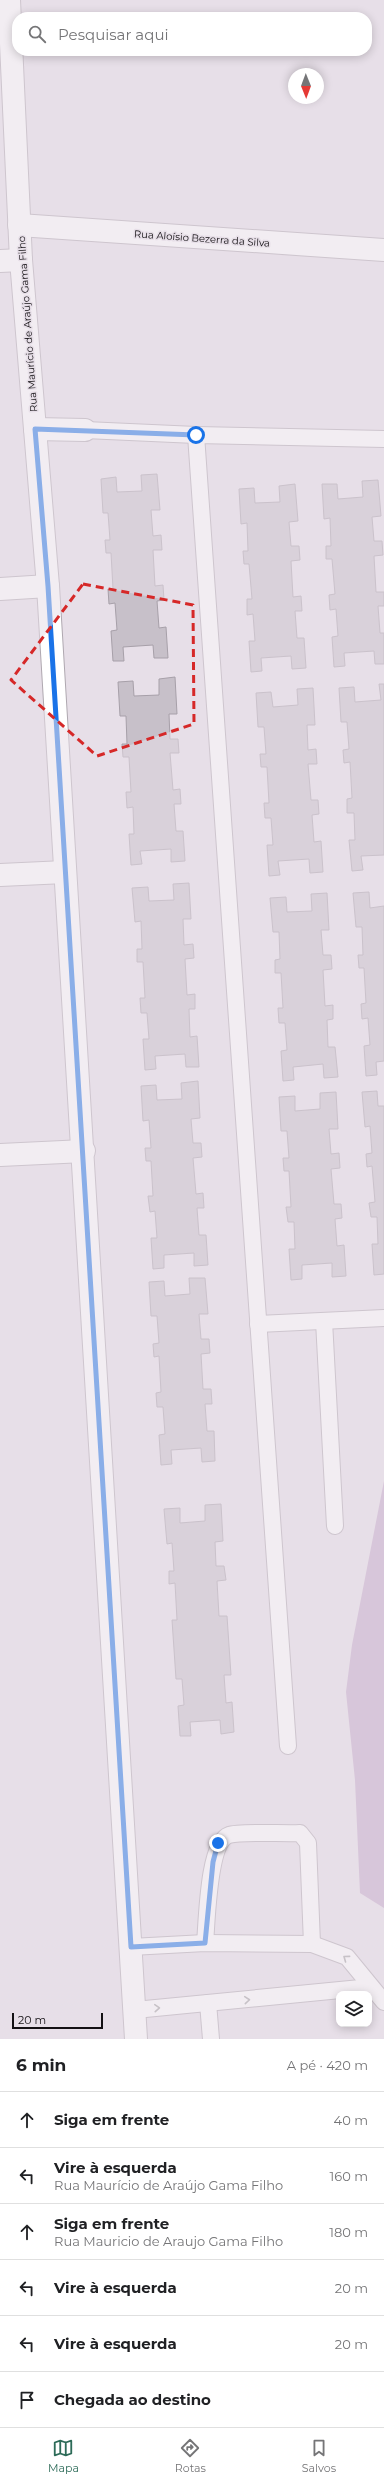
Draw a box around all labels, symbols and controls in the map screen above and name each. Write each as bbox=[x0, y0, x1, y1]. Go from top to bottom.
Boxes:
search box bbox=[12, 12, 372, 56]
icon: search bbox=[26, 23, 48, 45]
text: Pesquisar aqui bbox=[58, 25, 169, 44]
north arrow bbox=[288, 68, 324, 104]
street label: Rua Aloísio Bezerra da Silva bbox=[133, 227, 270, 250]
street label: Rua Maurício de Araújo Gama Filho bbox=[15, 236, 40, 412]
route start bbox=[187, 426, 205, 444]
route end bbox=[209, 1834, 227, 1852]
one-way arrow bbox=[344, 1956, 351, 1963]
map controls bbox=[336, 1991, 372, 2027]
button: layers bbox=[336, 1991, 372, 2027]
one-way arrow bbox=[244, 1996, 250, 2005]
one-way arrow bbox=[154, 2004, 160, 2013]
scale bar bbox=[12, 2011, 103, 2030]
text: 20 m bbox=[18, 2013, 46, 2027]
text: 6 min bbox=[16, 2055, 66, 2075]
text: A pé · 420 m bbox=[287, 2057, 368, 2073]
icon: ahead bbox=[16, 2109, 38, 2131]
text: Siga em frente bbox=[54, 2110, 169, 2129]
text: 40 m bbox=[334, 2112, 368, 2128]
text: Vire à esquerda bbox=[54, 2158, 177, 2177]
icon: left bbox=[16, 2165, 38, 2187]
text: 160 m bbox=[330, 2168, 368, 2184]
text: Rua Maurício de Araújo Gama Filho bbox=[54, 2177, 283, 2193]
text: Siga em frente bbox=[54, 2214, 169, 2233]
icon: ahead bbox=[16, 2221, 38, 2243]
text: 180 m bbox=[329, 2224, 368, 2240]
text: Rua Mauricio de Araujo Gama Filho bbox=[54, 2233, 283, 2249]
icon: left bbox=[16, 2277, 38, 2299]
text: Vire à esquerda bbox=[54, 2278, 177, 2297]
text: 20 m bbox=[335, 2280, 368, 2296]
icon: left bbox=[16, 2333, 38, 2355]
text: Vire à esquerda bbox=[54, 2334, 177, 2353]
text: 20 m bbox=[335, 2336, 368, 2352]
icon: arrive bbox=[16, 2389, 38, 2411]
text: Chegada ao destino bbox=[54, 2390, 211, 2409]
tab: Mapa bbox=[48, 2437, 79, 2475]
tab: Rotas bbox=[175, 2437, 206, 2475]
tab: Salvos bbox=[302, 2437, 336, 2475]

